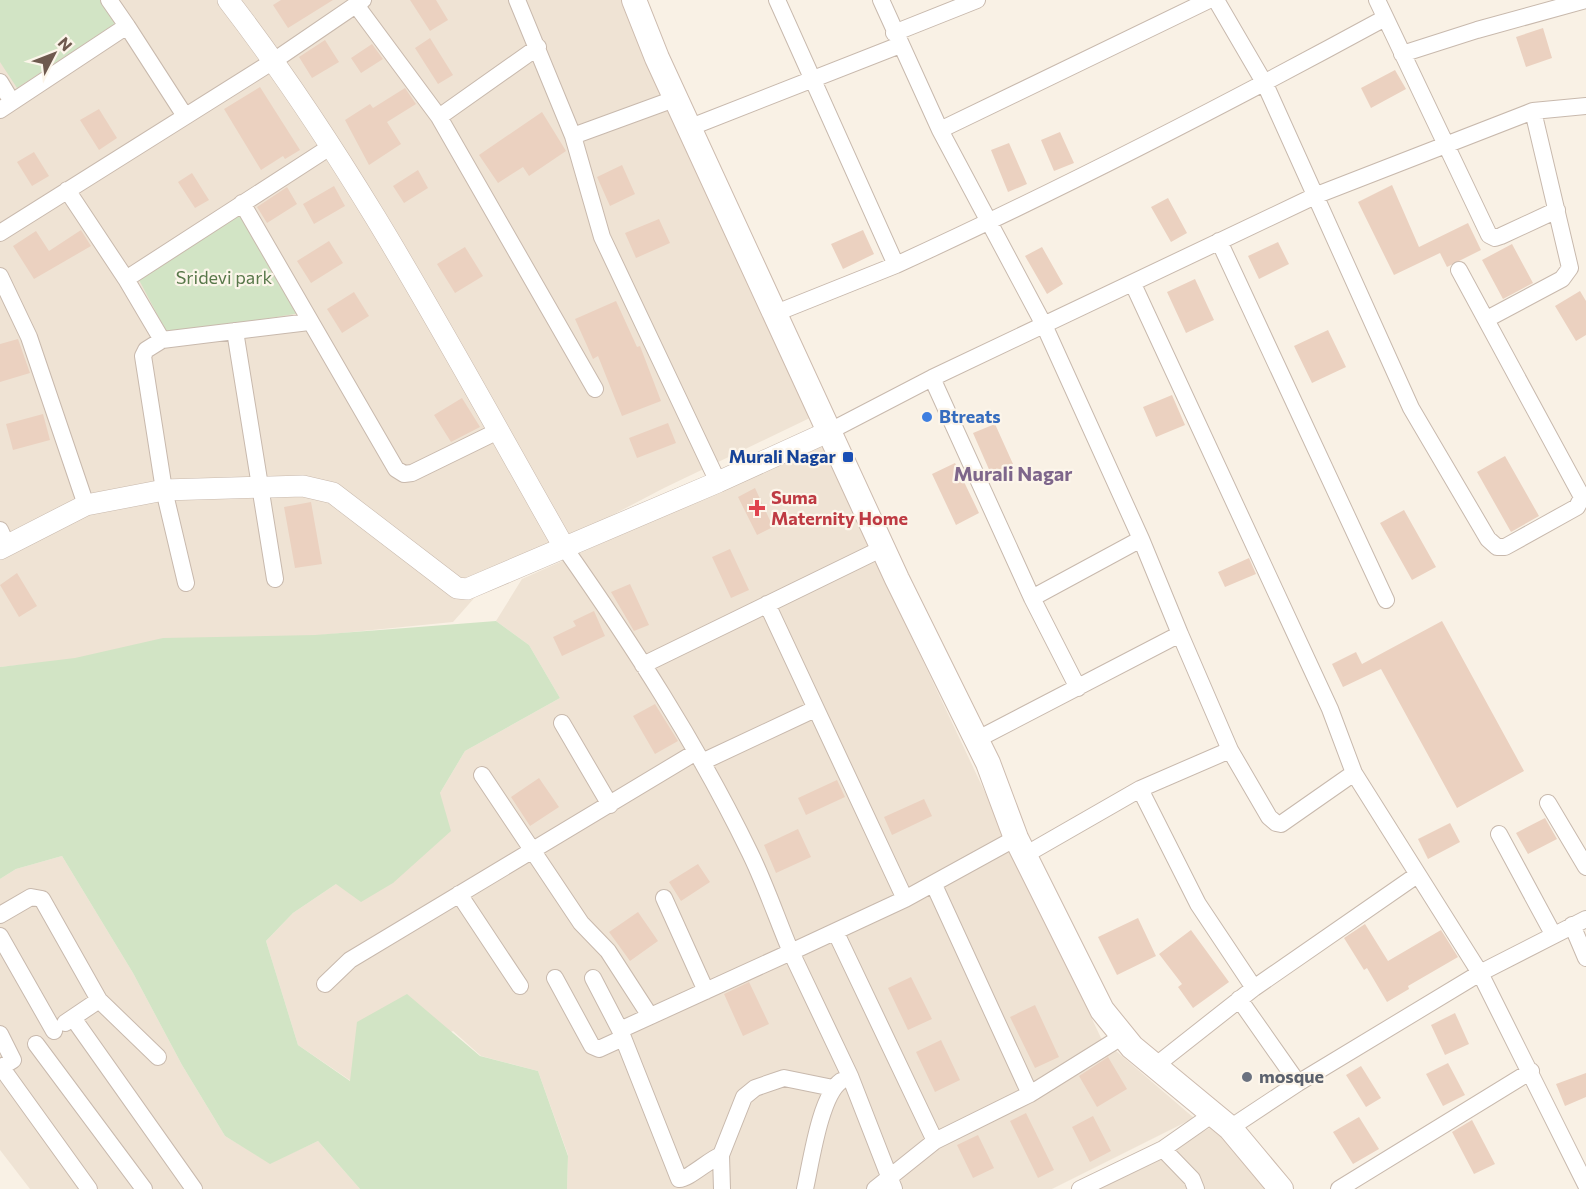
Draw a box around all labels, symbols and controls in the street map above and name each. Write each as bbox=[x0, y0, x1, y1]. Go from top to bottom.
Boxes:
north arrow bbox=[24, 24, 84, 84]
text: N bbox=[54, 33, 77, 54]
park label: Sridevi park bbox=[176, 266, 272, 288]
place label: Btreats bbox=[939, 405, 1001, 427]
marker: Btreats bbox=[920, 410, 934, 424]
place label: Murali Nagar bbox=[729, 445, 837, 467]
marker: Murali Nagar bbox=[841, 450, 855, 464]
district label: Murali Nagar bbox=[953, 461, 1073, 485]
place label: Suma Maternity Home bbox=[771, 486, 908, 529]
marker: Suma Maternity Home bbox=[748, 499, 766, 517]
place label: mosque bbox=[1259, 1065, 1324, 1087]
marker: mosque bbox=[1240, 1070, 1254, 1084]

